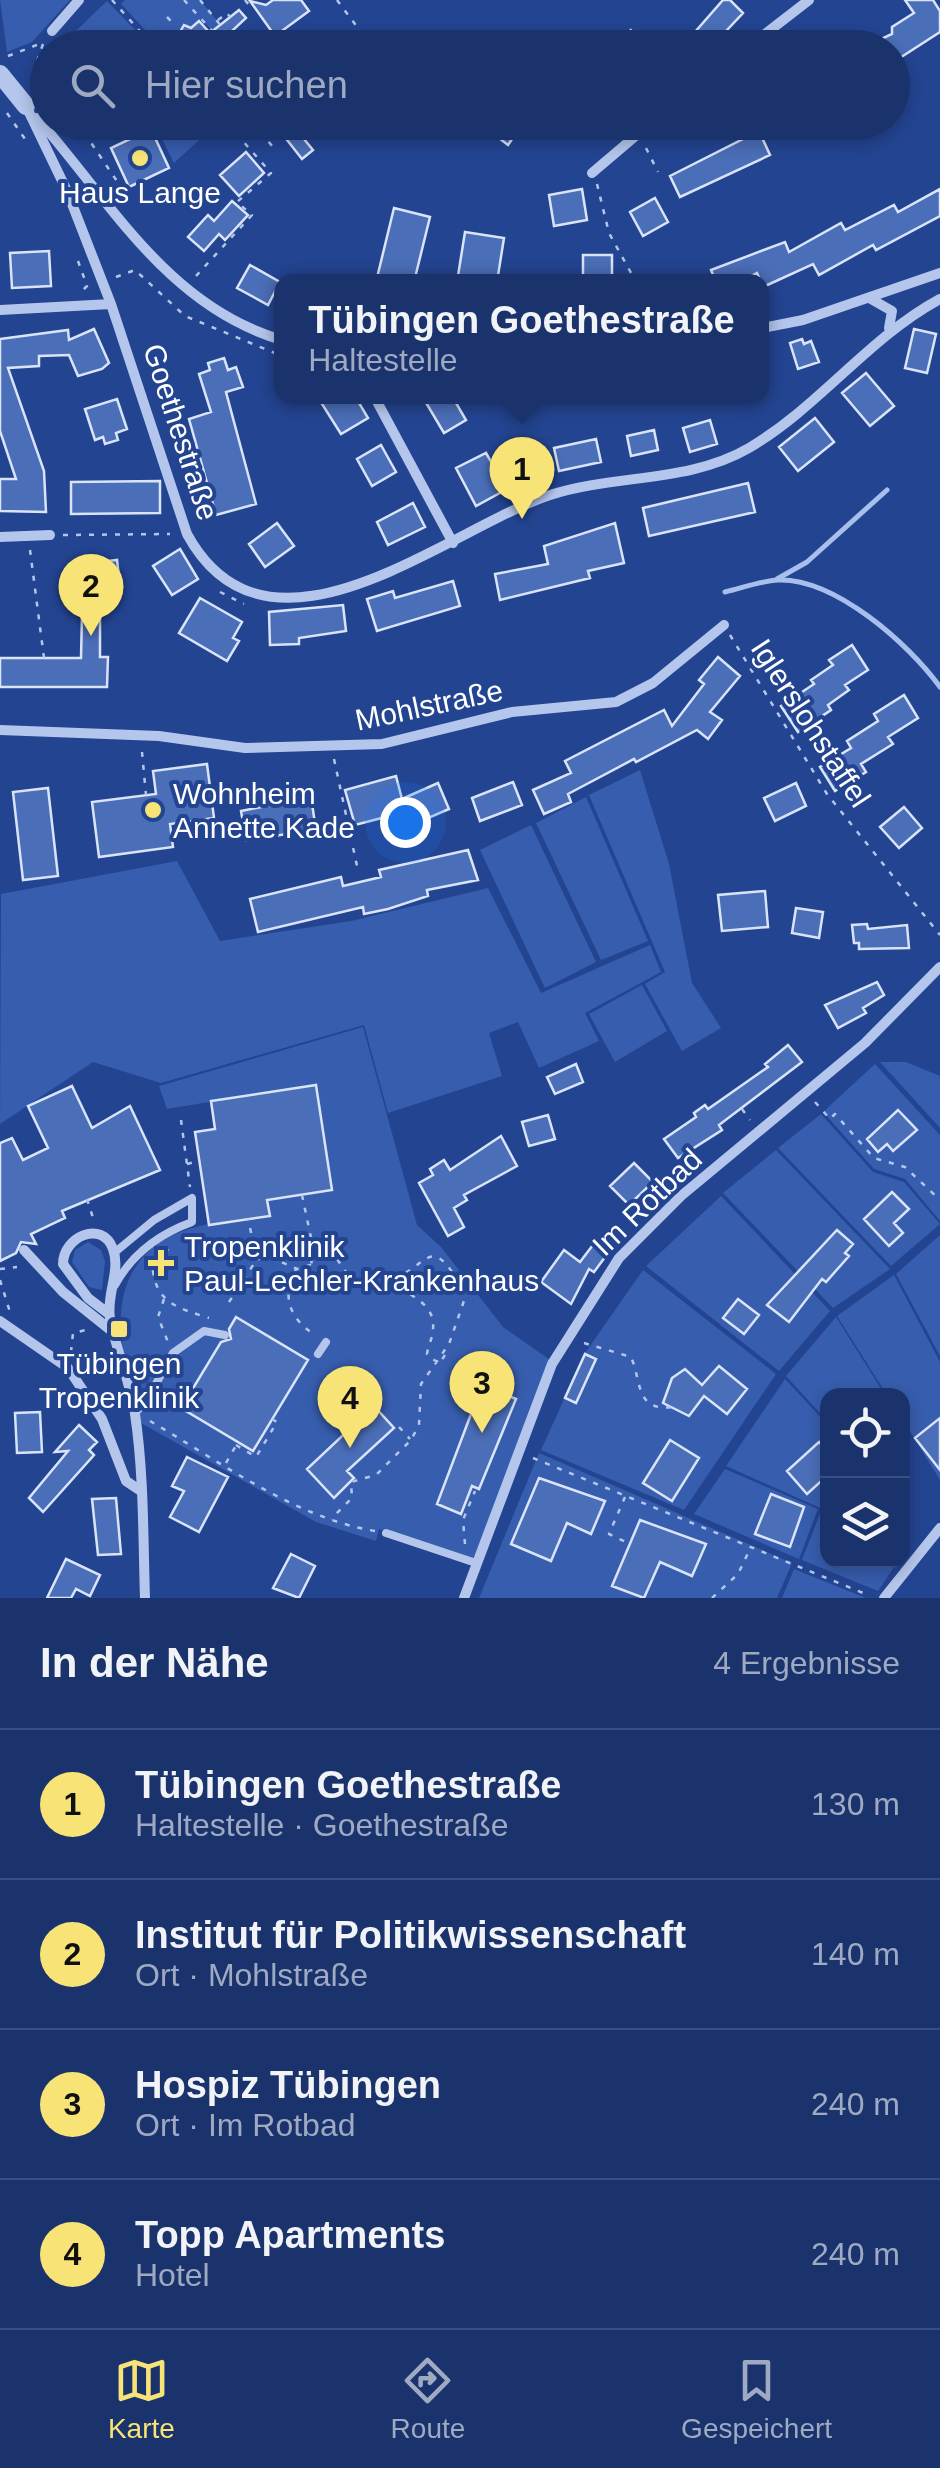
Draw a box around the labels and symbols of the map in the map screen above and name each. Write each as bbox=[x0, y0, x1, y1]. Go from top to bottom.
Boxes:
marker: Haus Lange bbox=[129, 147, 151, 169]
place label: Haus Lange bbox=[59, 176, 221, 209]
street label: Goethestraße bbox=[137, 340, 225, 524]
pin: 1 bbox=[490, 436, 554, 519]
pin: 2 bbox=[58, 554, 124, 636]
street label: Iglerslohstaffel bbox=[745, 633, 877, 813]
street label: Mohlstraße bbox=[352, 673, 506, 737]
place label: Wohnheim Annette Kade bbox=[173, 777, 355, 844]
your location bbox=[380, 797, 431, 848]
marker: Wohnheim Annette Kade bbox=[142, 799, 164, 821]
street label: Im Rotbad bbox=[586, 1142, 708, 1262]
place label: Tropenklinik Paul-Lechler-Krankenhaus bbox=[184, 1230, 539, 1297]
marker: Tropenklinik Paul-Lechler-Krankenhaus bbox=[148, 1250, 174, 1276]
marker: Tübingen Tropenklinik bbox=[108, 1318, 130, 1340]
place label: Tübingen Tropenklinik bbox=[39, 1347, 200, 1414]
pin: 3 bbox=[450, 1350, 514, 1433]
pin: 4 bbox=[318, 1366, 382, 1448]

